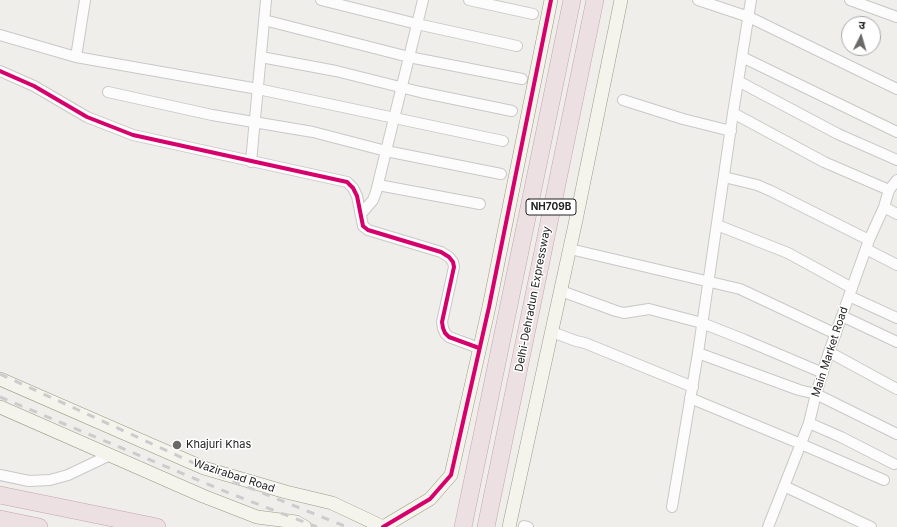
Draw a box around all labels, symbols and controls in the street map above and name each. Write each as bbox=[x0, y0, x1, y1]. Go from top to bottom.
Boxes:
north arrow bbox=[841, 16, 881, 56]
text: उ bbox=[858, 18, 866, 32]
road number: NH709B bbox=[526, 199, 576, 215]
street label: Delhi-Dehradun Expressway bbox=[512, 225, 554, 373]
street label: Main Market Road bbox=[809, 305, 851, 399]
place label: Khajuri Khas bbox=[186, 438, 251, 452]
marker: Khajuri Khas bbox=[171, 439, 183, 451]
street label: Wazirabad Road bbox=[192, 457, 276, 495]

